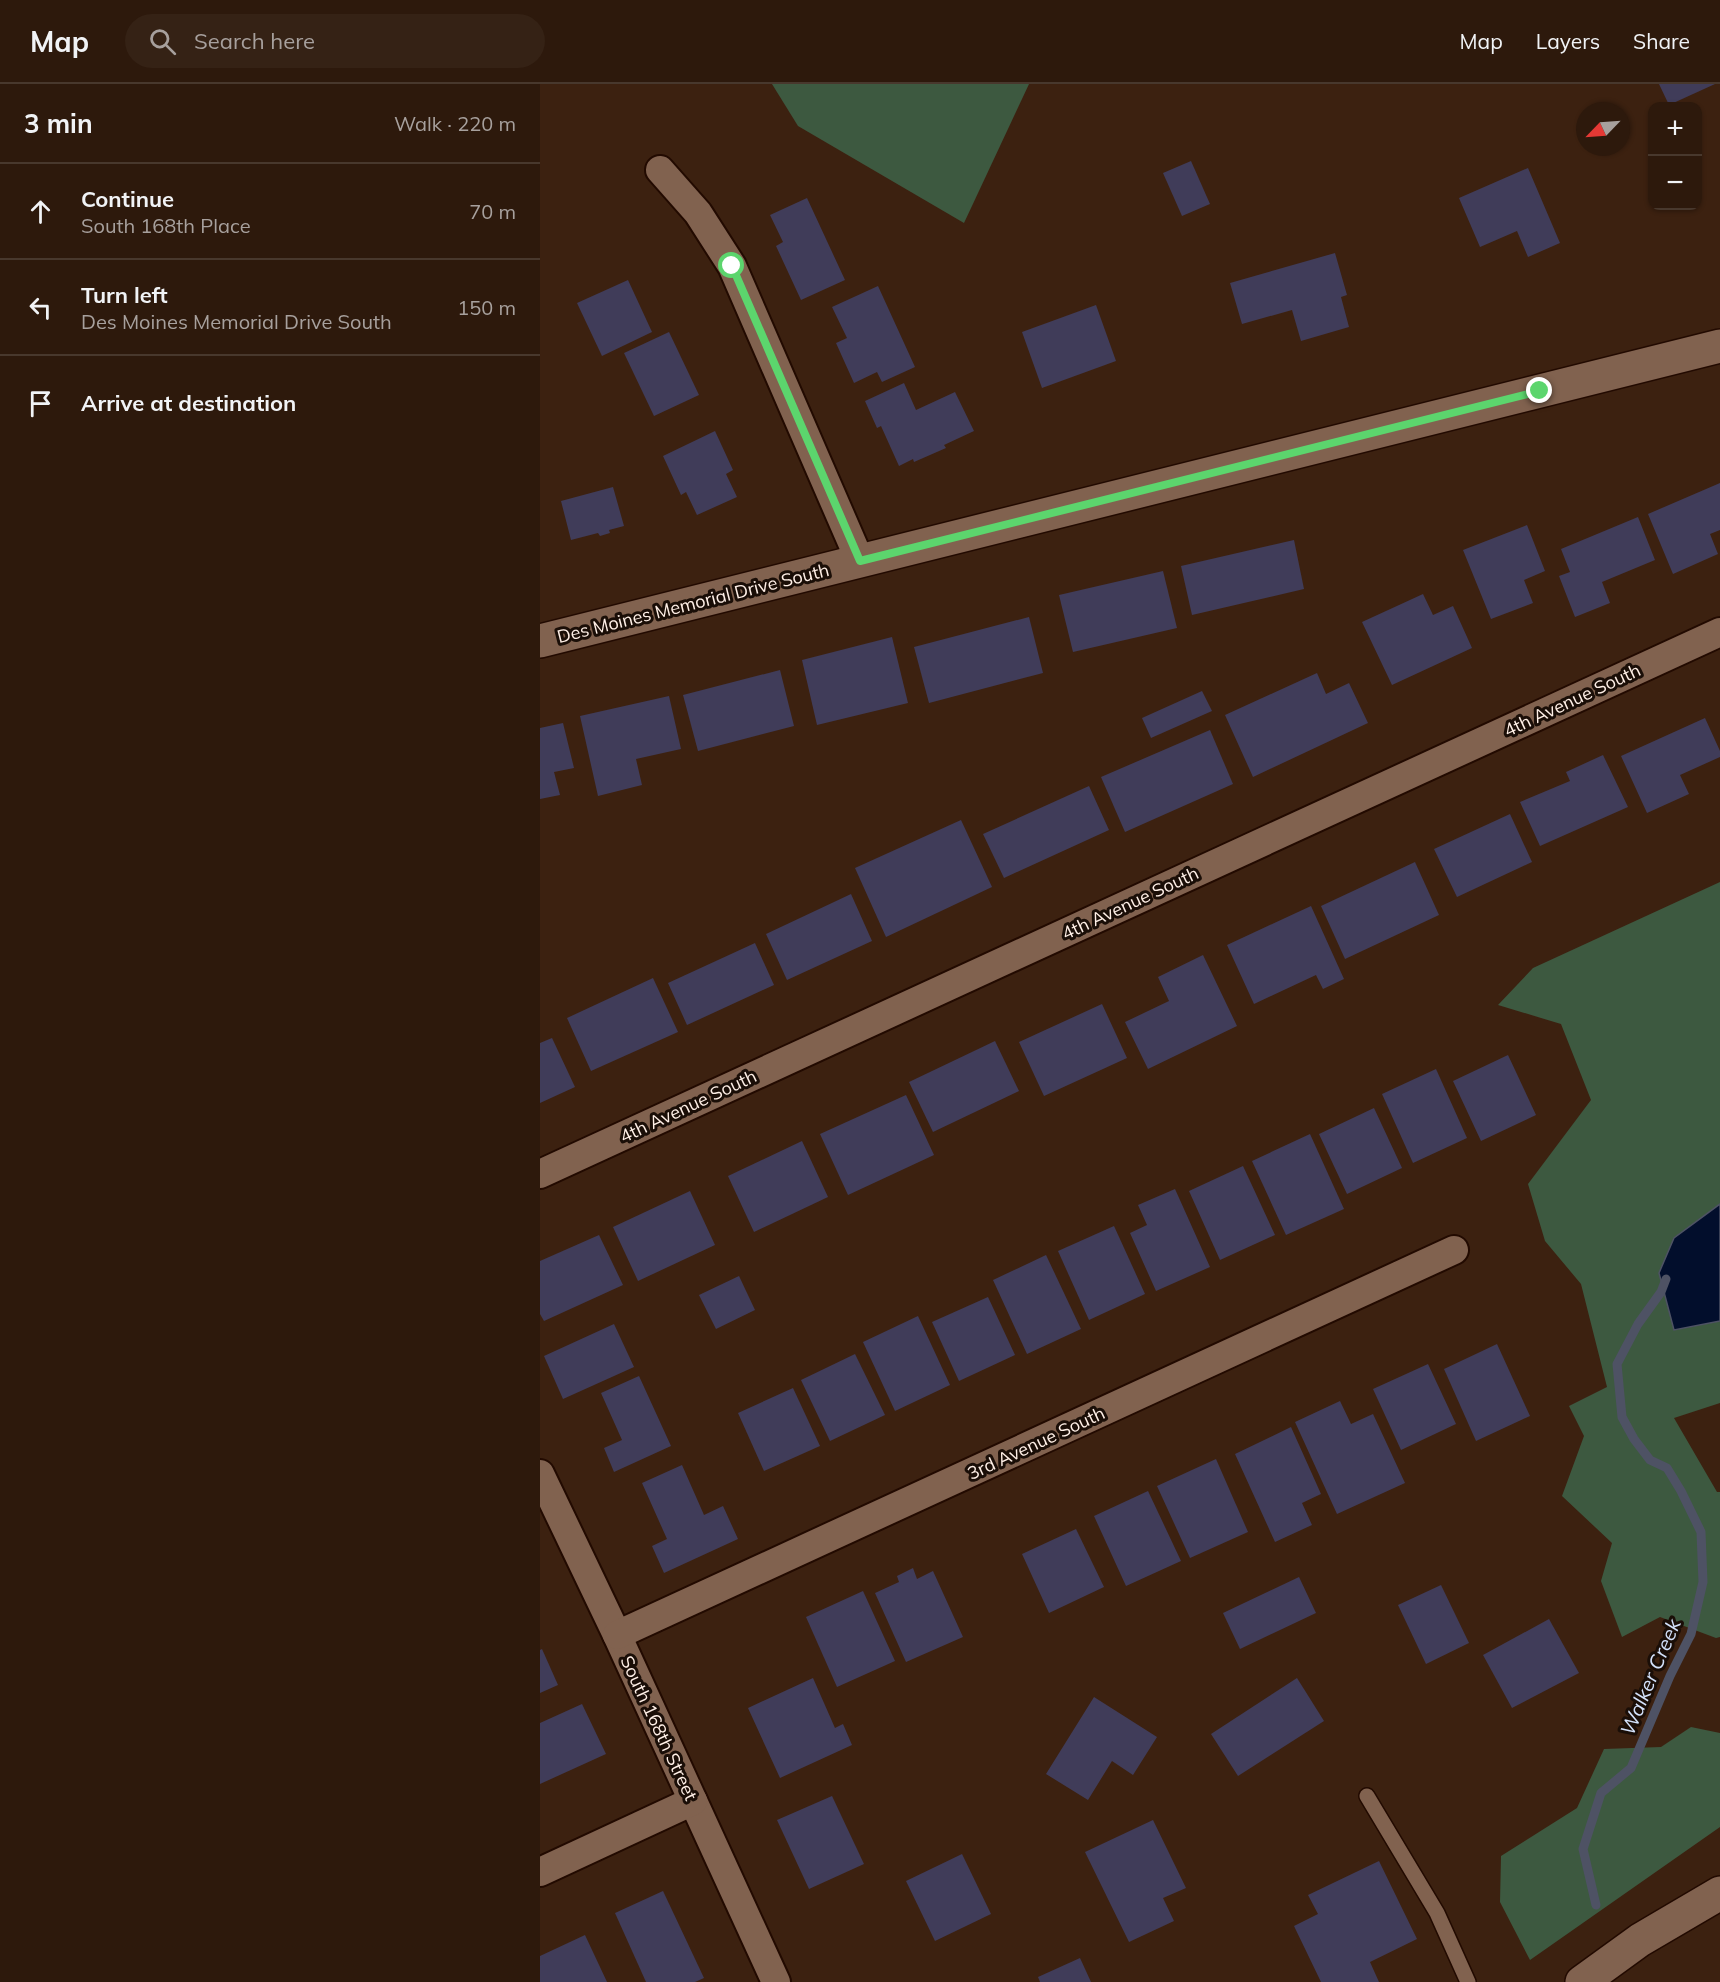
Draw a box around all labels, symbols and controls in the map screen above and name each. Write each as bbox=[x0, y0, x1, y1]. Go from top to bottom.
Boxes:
search box bbox=[125, 14, 545, 68]
text: Map bbox=[30, 24, 89, 59]
icon: search bbox=[146, 25, 179, 58]
text: Search here bbox=[194, 27, 315, 55]
text: Map bbox=[1460, 28, 1503, 54]
text: Layers bbox=[1536, 28, 1600, 54]
text: Share bbox=[1633, 28, 1690, 54]
north arrow bbox=[1576, 102, 1630, 156]
map controls bbox=[1648, 102, 1702, 210]
button: + bbox=[1648, 102, 1702, 156]
text: 3 min bbox=[24, 107, 93, 140]
text: Walk · 220 m bbox=[394, 111, 516, 136]
button: − bbox=[1648, 156, 1702, 210]
text: Continue bbox=[81, 185, 174, 213]
icon: ahead bbox=[24, 195, 57, 228]
text: 70 m bbox=[469, 199, 516, 224]
text: South 168th Place bbox=[81, 213, 251, 238]
route start bbox=[718, 252, 744, 278]
text: Turn left bbox=[81, 281, 168, 309]
icon: left bbox=[24, 291, 57, 324]
text: 150 m bbox=[457, 295, 516, 320]
text: Des Moines Memorial Drive South bbox=[81, 309, 392, 334]
route end bbox=[1526, 377, 1552, 403]
icon: arrive bbox=[24, 387, 57, 420]
text: Arrive at destination bbox=[81, 389, 296, 417]
street label: Des Moines Memorial Drive South bbox=[555, 558, 831, 648]
street label: 4th Avenue South bbox=[1500, 658, 1644, 742]
street label: 4th Avenue South bbox=[1058, 861, 1202, 945]
street label: 4th Avenue South bbox=[616, 1064, 760, 1148]
street label: 3rd Avenue South bbox=[964, 1401, 1108, 1485]
water label: Walker Creek bbox=[1614, 1614, 1686, 1739]
street label: South 168th Street bbox=[615, 1652, 703, 1804]

